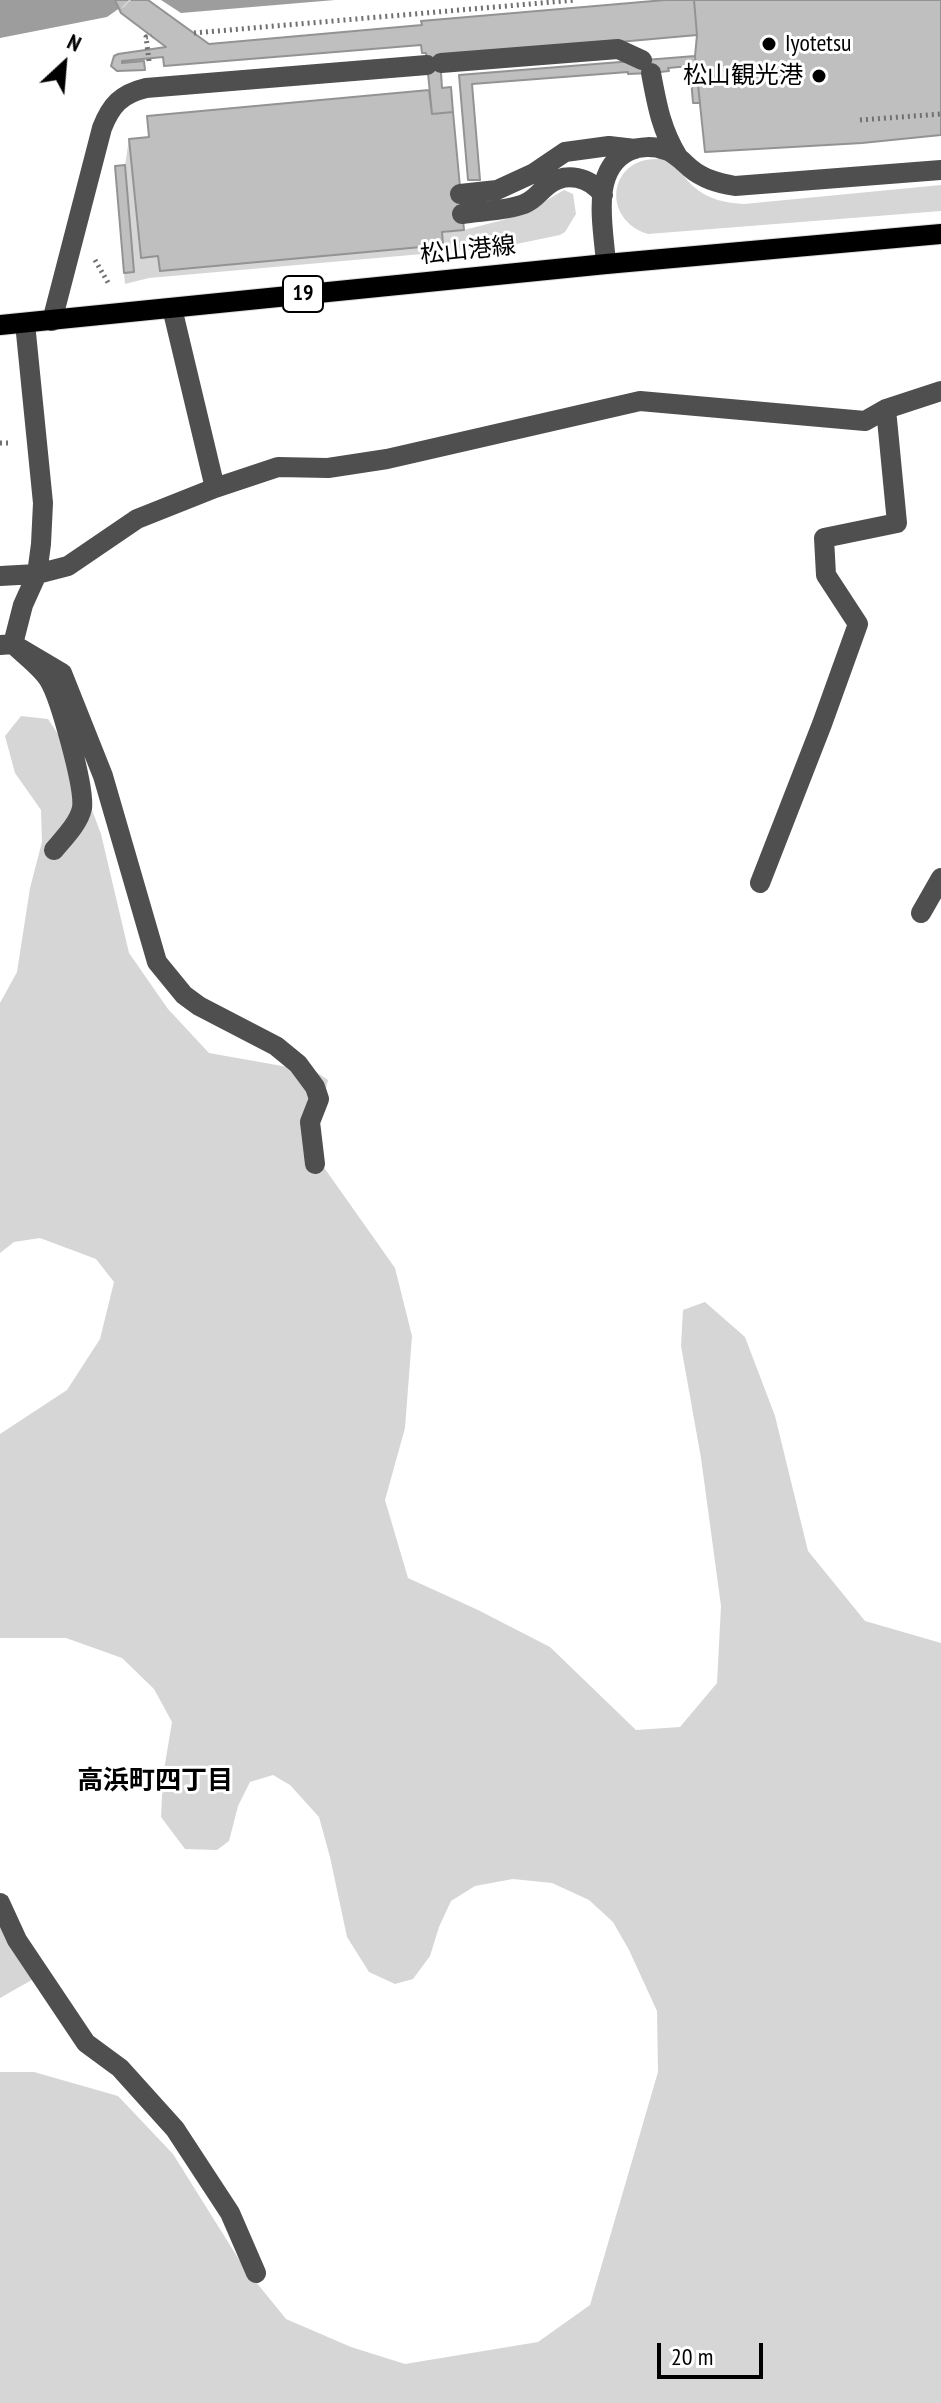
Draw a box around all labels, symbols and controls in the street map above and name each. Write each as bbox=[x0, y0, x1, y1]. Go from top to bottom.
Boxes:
north arrow bbox=[24, 24, 104, 104]
text: N bbox=[63, 27, 86, 58]
place label: Iyotetsu bbox=[785, 30, 851, 58]
marker: Iyotetsu bbox=[760, 35, 778, 53]
place label: 松山観光港 bbox=[683, 62, 803, 90]
marker: 松山観光港 bbox=[810, 67, 828, 85]
street label: 松山港線 bbox=[419, 232, 517, 270]
road number: 19 bbox=[283, 276, 323, 312]
district label: 高浜町四丁目 bbox=[77, 1766, 233, 1798]
scale bar bbox=[661, 2327, 767, 2377]
text: 20 m bbox=[671, 2341, 713, 2372]

